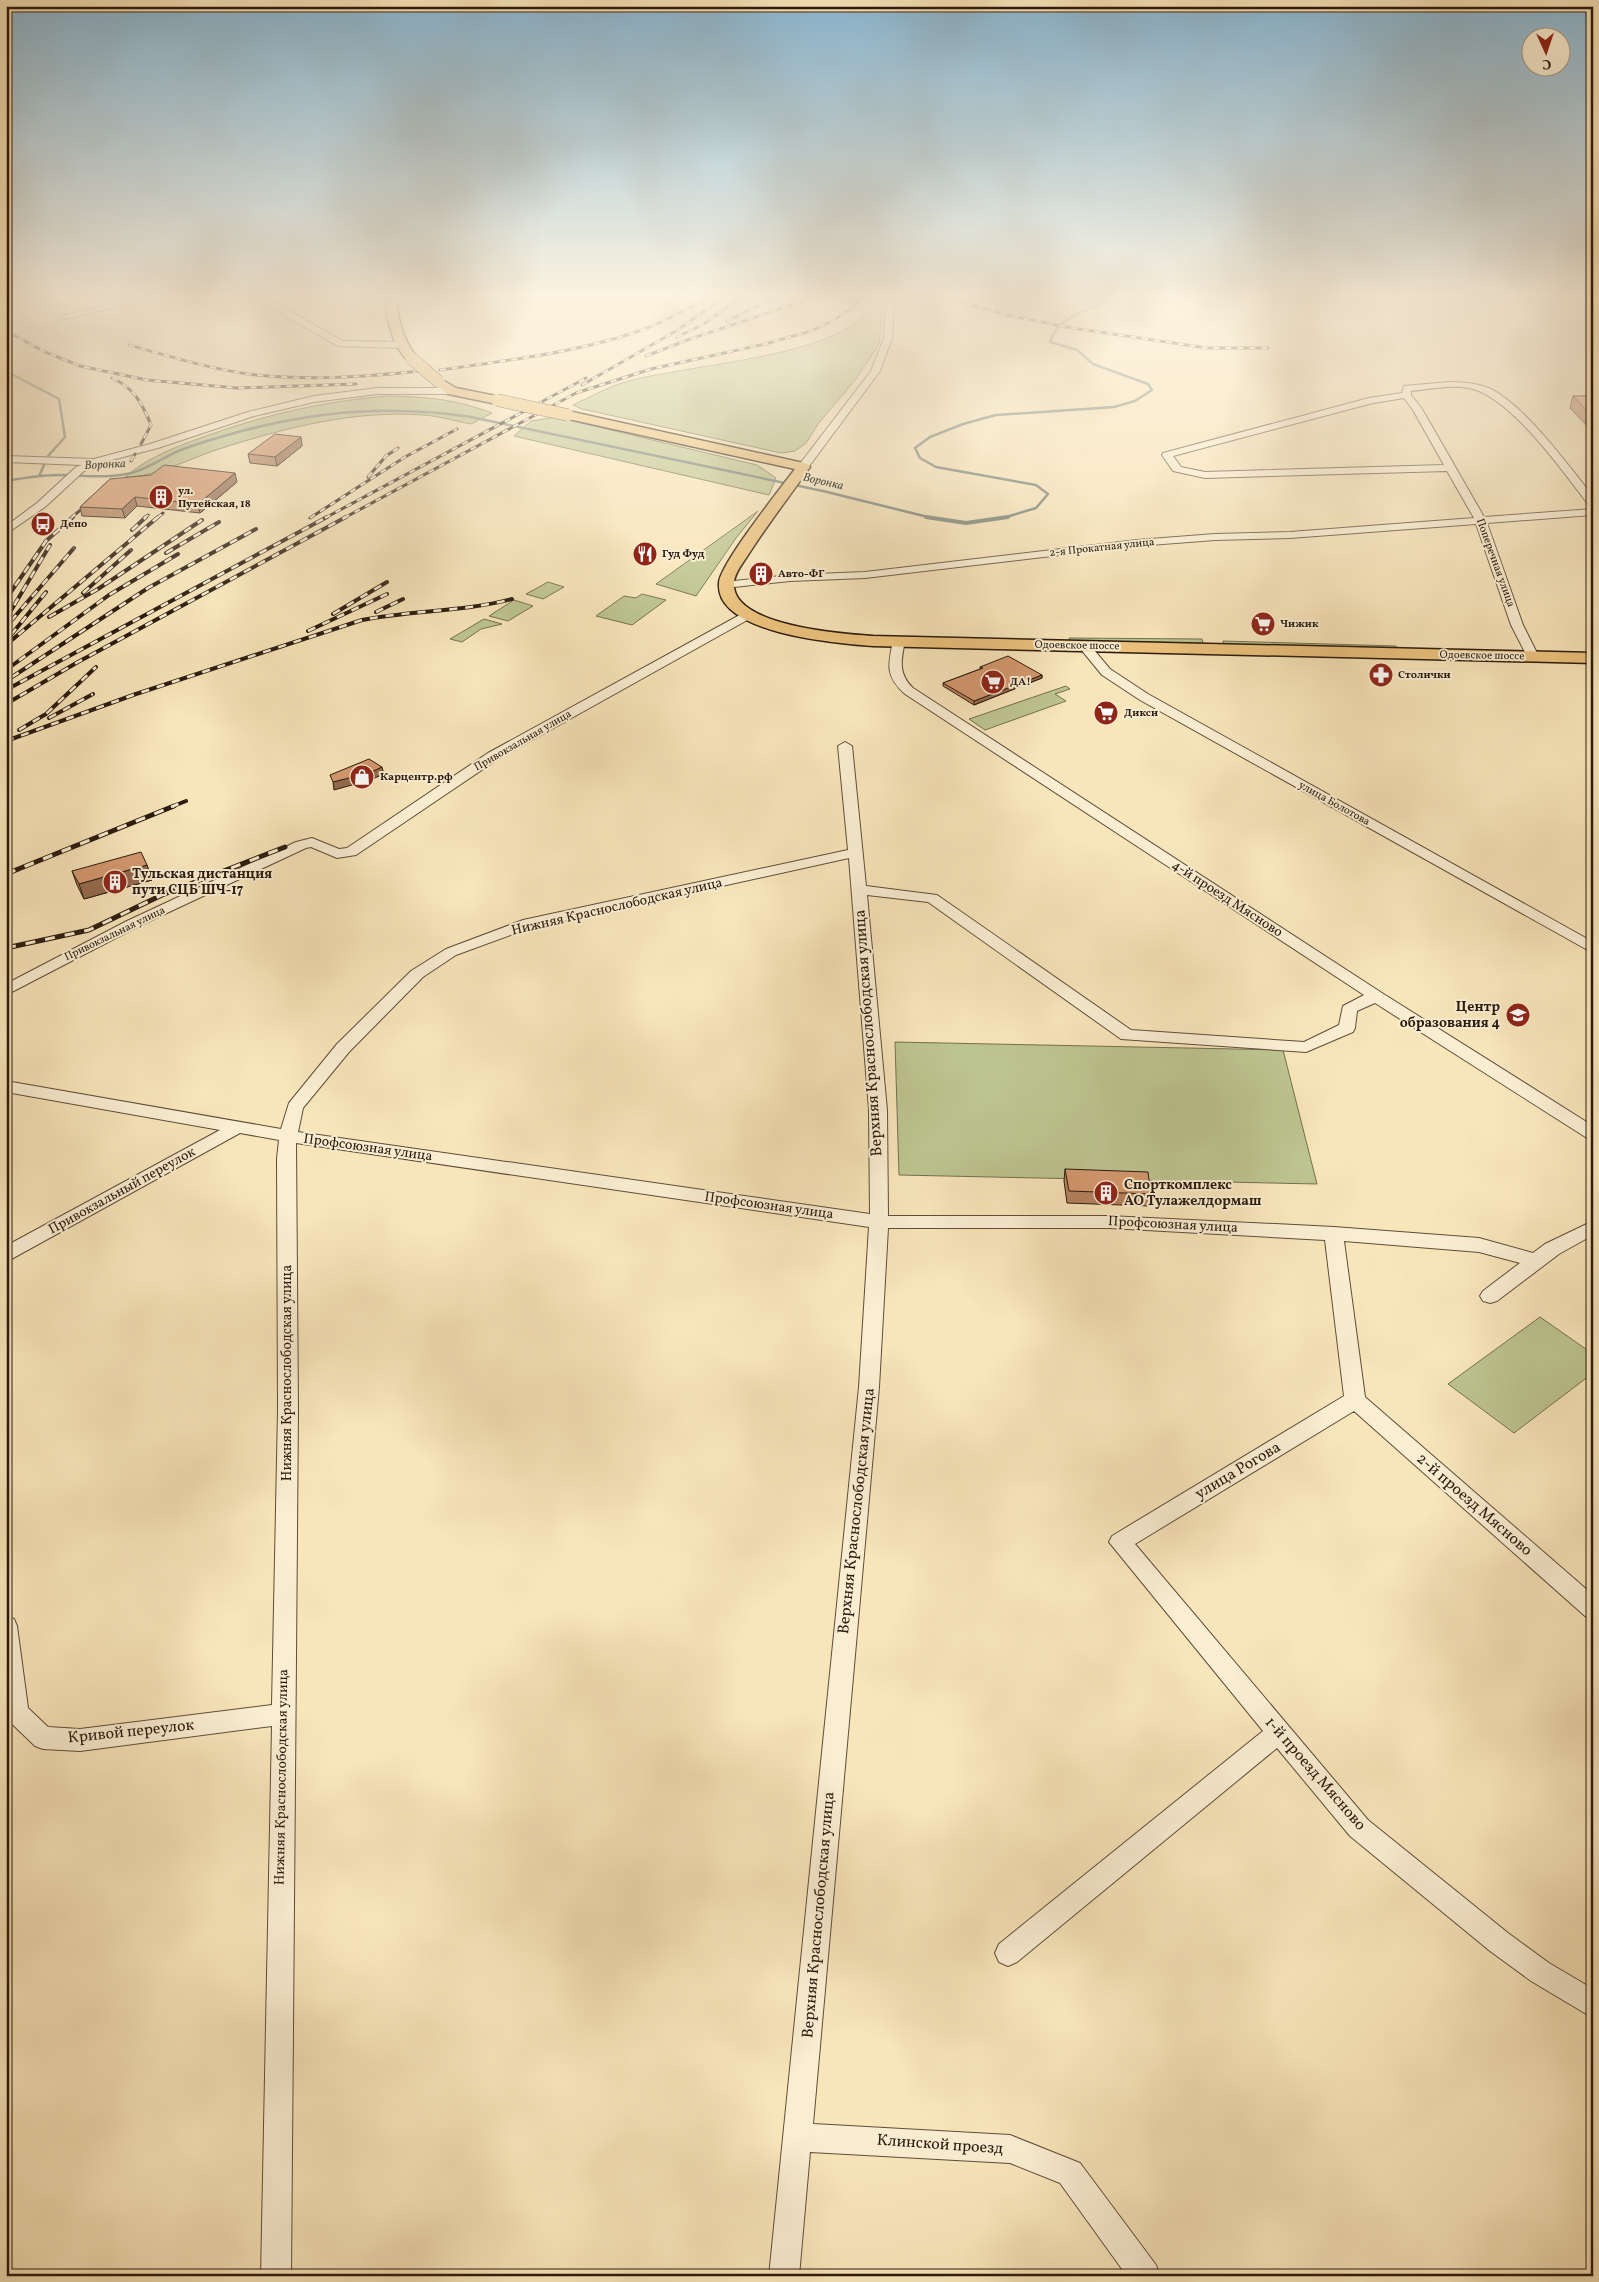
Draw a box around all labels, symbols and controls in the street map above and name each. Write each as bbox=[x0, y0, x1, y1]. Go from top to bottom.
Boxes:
north arrow bbox=[1522, 28, 1572, 78]
text: С bbox=[1542, 54, 1552, 73]
water label: Воронка bbox=[84, 456, 126, 474]
water label: Воронка bbox=[801, 470, 845, 495]
building icon: ул. Путейская, 18 bbox=[148, 484, 174, 510]
place label: ул. Путейская, 18 bbox=[178, 484, 251, 512]
bus stop icon: Депо bbox=[30, 511, 56, 537]
place label: Депо bbox=[60, 517, 87, 532]
street label: Поперечная улица bbox=[1472, 517, 1518, 610]
street label: 2-я Прокатная улица bbox=[1049, 535, 1156, 561]
restaurant icon: Гуд Фуд bbox=[632, 541, 658, 567]
place label: Гуд Фуд bbox=[662, 547, 705, 562]
building icon: Авто-ФГ bbox=[748, 561, 774, 587]
place label: Авто-ФГ bbox=[778, 567, 825, 582]
supermarket icon: Чижик bbox=[1250, 611, 1276, 637]
place label: Чижик bbox=[1280, 617, 1319, 632]
street label: Одоевское шоссе bbox=[1034, 638, 1120, 654]
street label: Одоевское шоссе bbox=[1439, 648, 1525, 664]
pharmacy icon: Столички bbox=[1368, 662, 1394, 688]
place label: Столички bbox=[1398, 668, 1451, 683]
supermarket icon: ДА! bbox=[980, 669, 1006, 695]
place label: ДА! bbox=[1010, 675, 1031, 690]
supermarket icon: Дикси bbox=[1093, 700, 1119, 726]
place label: Дикси bbox=[1124, 706, 1158, 721]
street label: Привокзальная улица bbox=[471, 707, 575, 775]
shop icon: Карцентр.рф bbox=[349, 764, 375, 790]
place label: Карцентр.рф bbox=[380, 770, 453, 785]
street label: улица Болотова bbox=[1296, 778, 1373, 830]
street label: 4-й проезд Мясново bbox=[1168, 856, 1286, 942]
place label: Тульская дистанция пути СЦБ ШЧ-17 bbox=[132, 865, 272, 900]
building icon: Тульская дистанция пути СЦБ ШЧ-17 bbox=[102, 869, 128, 895]
street label: Нижняя Краснослободская улица bbox=[509, 873, 725, 941]
street label: Привокзальная улица bbox=[62, 903, 168, 965]
street label: Верхняя Краснослободская улица bbox=[849, 909, 889, 1157]
place label: Центр образования 4 bbox=[1400, 998, 1501, 1033]
school or university icon: Центр образования 4 bbox=[1505, 1002, 1531, 1028]
street label: Профсоюзная улица bbox=[302, 1130, 434, 1166]
street label: Привокзальный переулок bbox=[45, 1142, 199, 1239]
place label: Спорткомплекс АО Тулажелдормаш bbox=[1124, 1176, 1261, 1211]
building icon: Спорткомплекс АО Тулажелдормаш bbox=[1093, 1180, 1119, 1206]
street label: Профсоюзная улица bbox=[703, 1188, 835, 1224]
street label: Профсоюзная улица bbox=[1108, 1212, 1239, 1238]
street label: Нижняя Краснослободская улица bbox=[278, 1265, 297, 1481]
street label: Верхняя Краснослободская улица bbox=[833, 1387, 881, 1635]
street label: улица Рогова bbox=[1191, 1437, 1285, 1505]
street label: 2-й проезд Мясново bbox=[1411, 1448, 1537, 1562]
street label: Нижняя Краснослободская улица bbox=[271, 1669, 293, 1885]
street label: 1-й проезд Мясново bbox=[1259, 1712, 1371, 1836]
street label: Кривой переулок bbox=[67, 1714, 196, 1750]
street label: Верхняя Краснослободская улица bbox=[797, 1791, 841, 2039]
street label: Клинской проезд bbox=[876, 2130, 1004, 2160]

